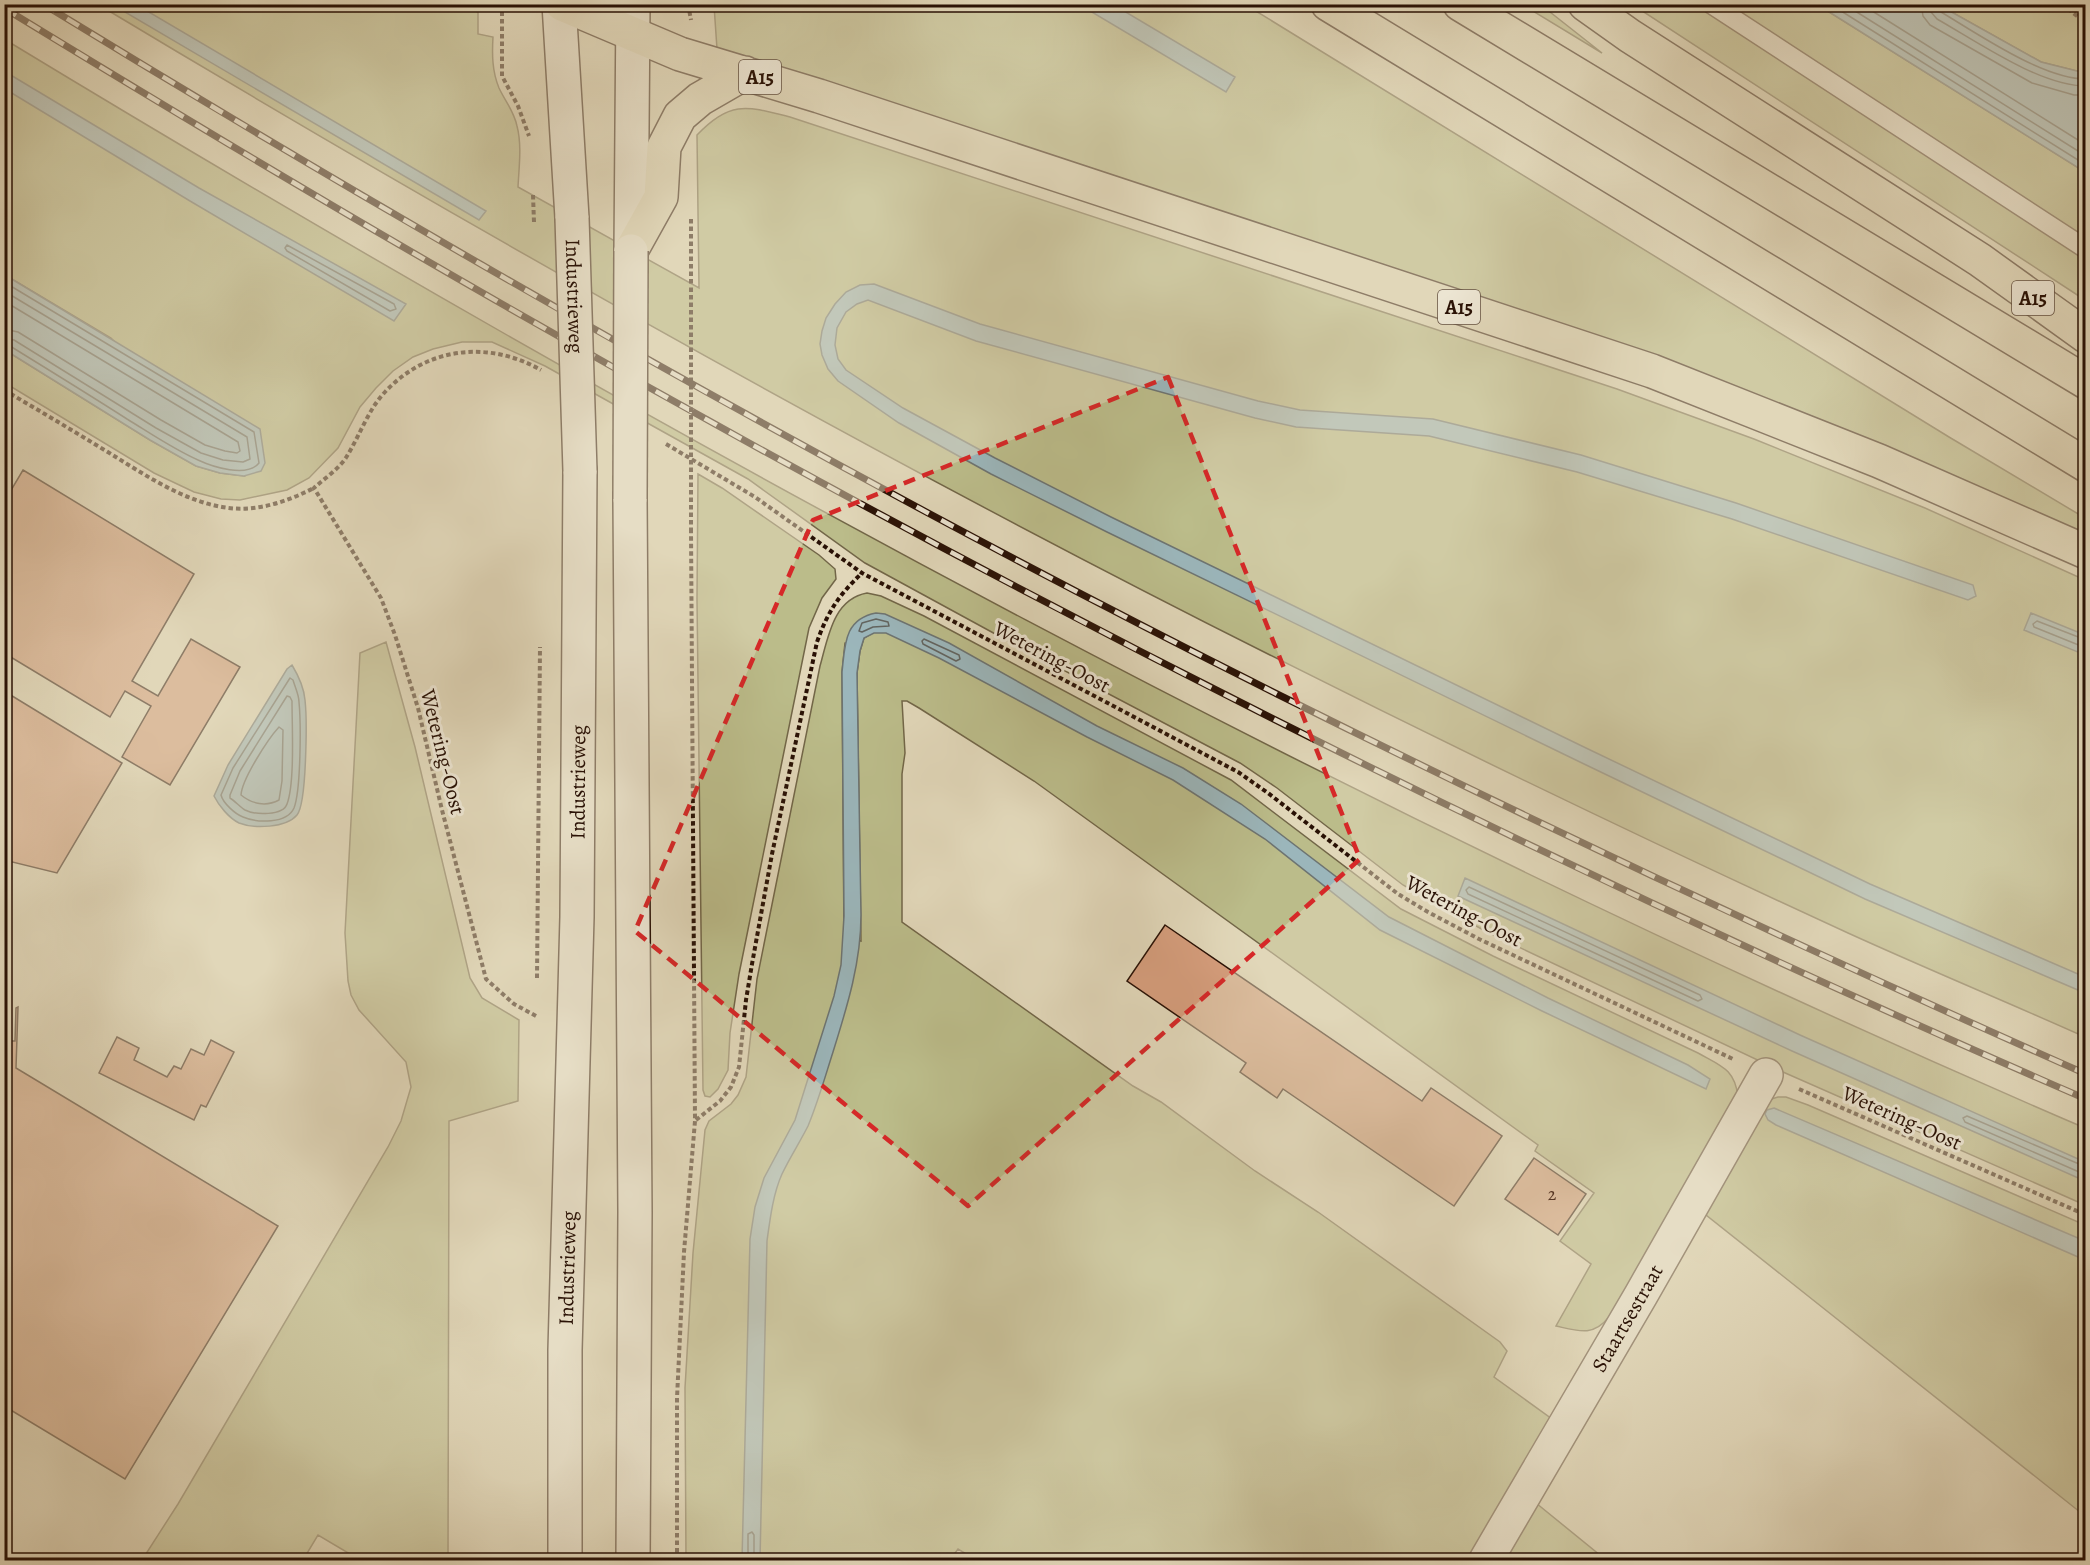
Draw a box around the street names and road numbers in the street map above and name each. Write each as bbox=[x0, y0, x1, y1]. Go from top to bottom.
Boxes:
road number: A15 bbox=[739, 60, 781, 94]
street label: Industrieweg bbox=[559, 238, 590, 354]
road number: A15 bbox=[2012, 281, 2054, 315]
road number: A15 bbox=[1438, 290, 1480, 324]
street label: Wetering-Oost bbox=[988, 614, 1115, 699]
street label: Wetering-Oost bbox=[414, 685, 472, 818]
street label: Industrieweg bbox=[564, 724, 592, 840]
street label: Wetering-Oost bbox=[1400, 868, 1527, 953]
street label: Wetering-Oost bbox=[1837, 1079, 1966, 1157]
street label: Industrieweg bbox=[552, 1210, 583, 1326]
street label: Staartsestraat bbox=[1585, 1259, 1670, 1377]

